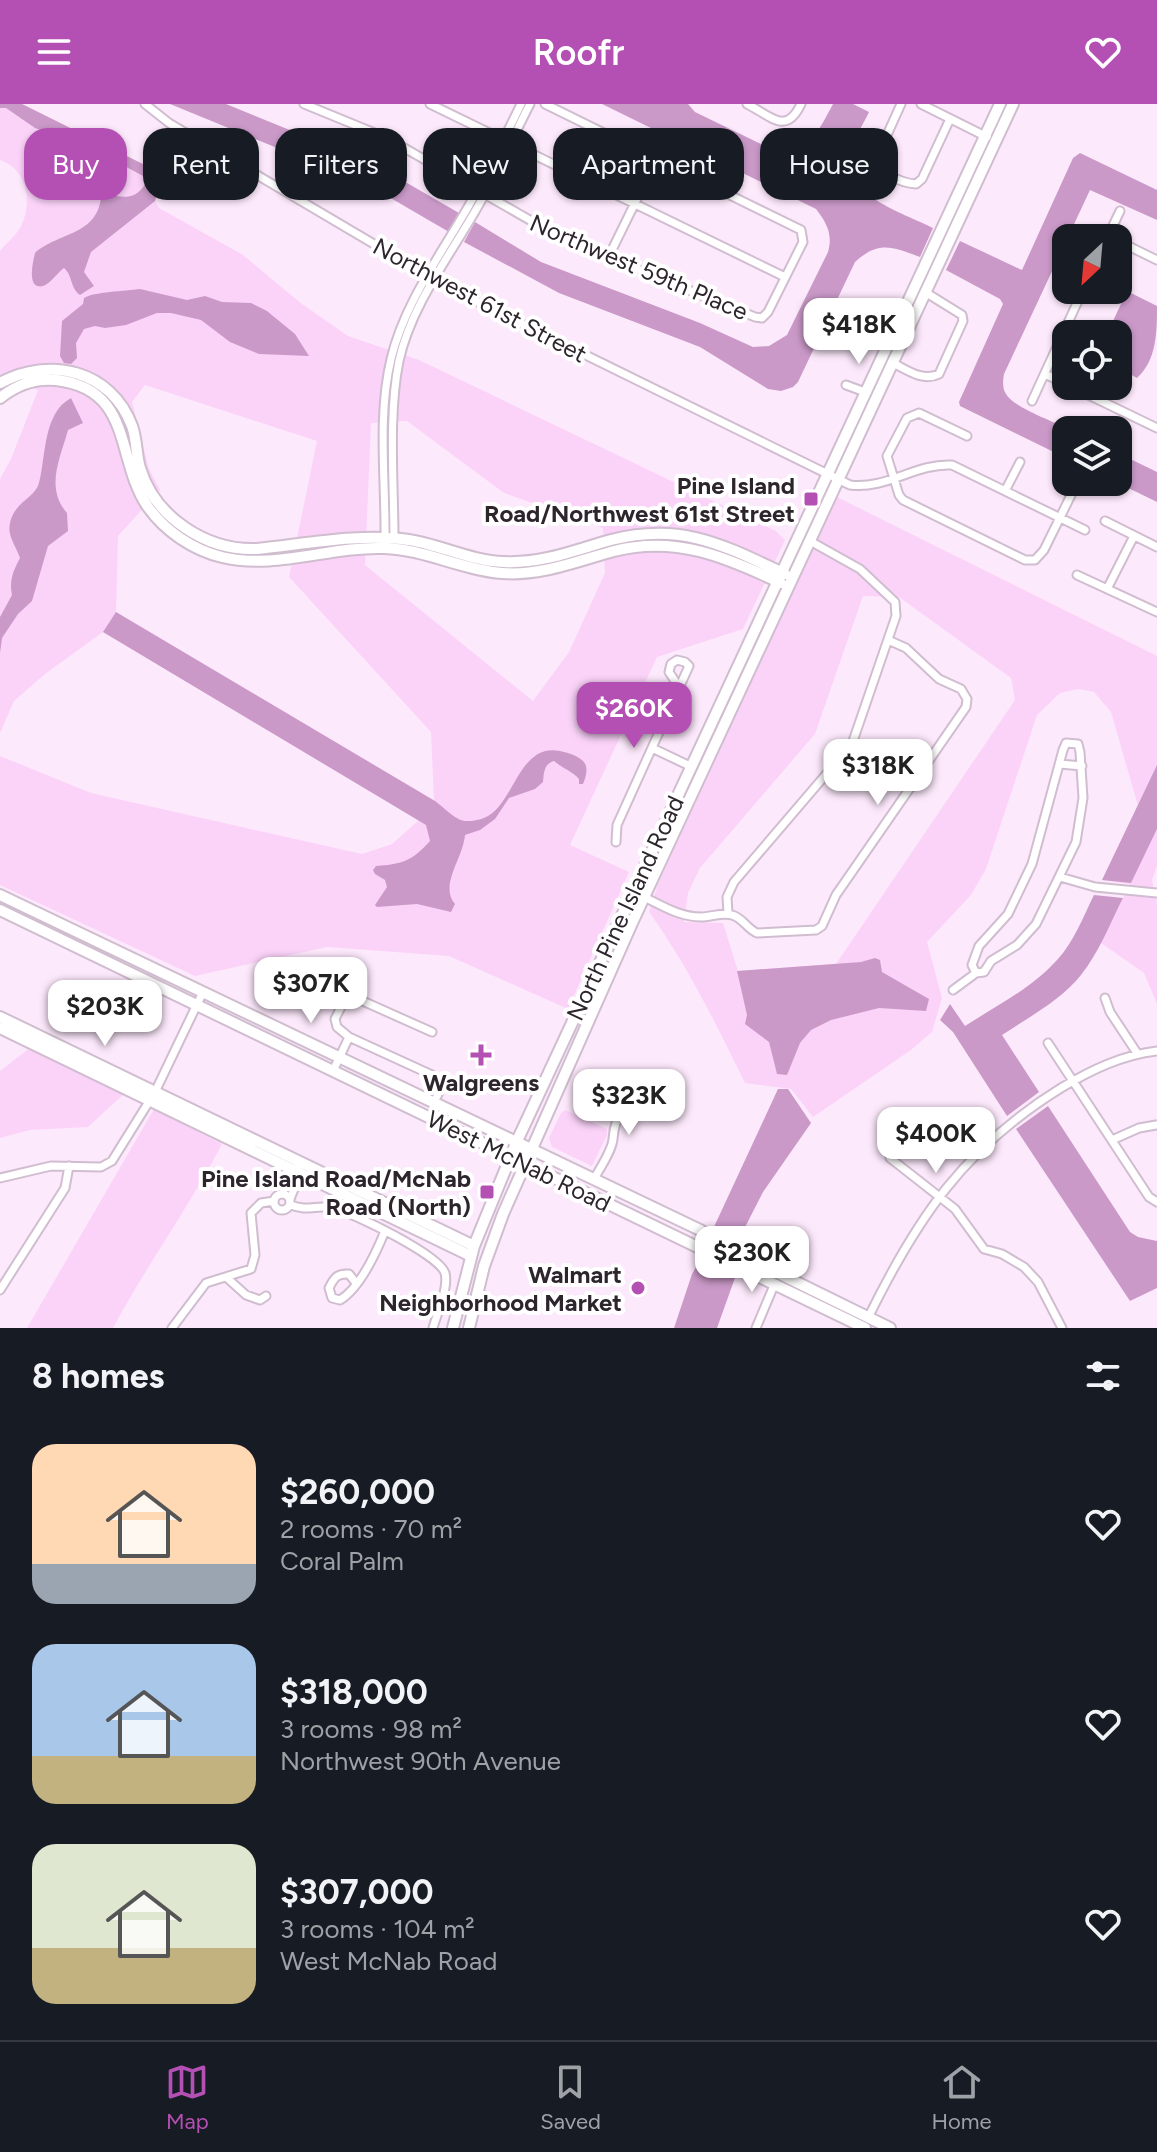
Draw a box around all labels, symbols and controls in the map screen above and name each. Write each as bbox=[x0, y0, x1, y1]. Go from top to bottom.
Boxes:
icon: menu bbox=[32, 30, 76, 74]
icon: heart bbox=[1081, 30, 1125, 74]
text: Roofr bbox=[533, 31, 624, 74]
chip: Buy bbox=[24, 128, 127, 200]
chip: Rent bbox=[143, 128, 259, 200]
chip: Filters bbox=[275, 128, 407, 200]
chip: New bbox=[423, 128, 537, 200]
chip: Apartment bbox=[553, 128, 744, 200]
chip: House bbox=[760, 128, 898, 200]
street label: Northwest 59th Place bbox=[526, 208, 752, 326]
north arrow bbox=[1052, 224, 1132, 304]
map controls bbox=[1052, 224, 1132, 496]
street label: Northwest 61st Street bbox=[368, 231, 592, 369]
pin: $418K bbox=[803, 298, 915, 366]
text: $418K bbox=[821, 308, 897, 340]
button: locate bbox=[1052, 320, 1132, 400]
button: layers bbox=[1052, 416, 1132, 496]
place label: Pine Island Road/Northwest 61st Street bbox=[484, 471, 795, 528]
marker: Pine Island Road/Northwest 61st Street bbox=[802, 490, 820, 508]
pin: $260K bbox=[578, 682, 690, 750]
text: $260K bbox=[595, 692, 673, 724]
pin: $318K bbox=[822, 739, 934, 807]
text: $318K bbox=[841, 749, 915, 781]
street label: North Pine Island Road bbox=[560, 791, 690, 1025]
pin: $307K bbox=[255, 957, 367, 1025]
text: $307K bbox=[272, 967, 350, 999]
pin: $203K bbox=[49, 980, 161, 1048]
text: $203K bbox=[66, 990, 144, 1022]
marker: Walgreens bbox=[472, 1046, 490, 1064]
place label: Walgreens bbox=[423, 1068, 539, 1097]
pin: $323K bbox=[573, 1069, 685, 1137]
text: $323K bbox=[591, 1079, 667, 1111]
street label: West McNab Road bbox=[422, 1104, 616, 1218]
pin: $400K bbox=[880, 1107, 992, 1175]
text: $400K bbox=[895, 1117, 977, 1149]
place label: Pine Island Road/McNab Road (North) bbox=[201, 1164, 471, 1221]
marker: Pine Island Road/McNab Road (North) bbox=[478, 1183, 496, 1201]
pin: $230K bbox=[696, 1226, 808, 1294]
text: $230K bbox=[713, 1236, 791, 1268]
place label: Walmart Neighborhood Market bbox=[379, 1260, 622, 1317]
marker: Walmart Neighborhood Market bbox=[629, 1279, 647, 1297]
icon: filters bbox=[1081, 1354, 1125, 1398]
text: 8 homes bbox=[32, 1356, 164, 1397]
text: $260,000 bbox=[280, 1472, 435, 1513]
icon: home bbox=[96, 1476, 192, 1572]
icon: heart bbox=[1081, 1502, 1125, 1546]
text: 2 rooms · 70 m² bbox=[280, 1513, 462, 1545]
text: Coral Palm bbox=[280, 1545, 404, 1577]
text: $318,000 bbox=[280, 1672, 428, 1713]
icon: home bbox=[96, 1676, 192, 1772]
icon: heart bbox=[1081, 1702, 1125, 1746]
text: 3 rooms · 98 m² bbox=[280, 1713, 462, 1745]
text: Northwest 90th Avenue bbox=[280, 1745, 561, 1777]
text: $307,000 bbox=[280, 1872, 434, 1913]
icon: home bbox=[96, 1876, 192, 1972]
icon: heart bbox=[1081, 1902, 1125, 1946]
text: 3 rooms · 104 m² bbox=[280, 1913, 475, 1945]
text: West McNab Road bbox=[280, 1945, 497, 1977]
tab: Map bbox=[165, 2060, 209, 2135]
tab: Saved bbox=[540, 2060, 601, 2135]
tab: Home bbox=[932, 2060, 992, 2135]

